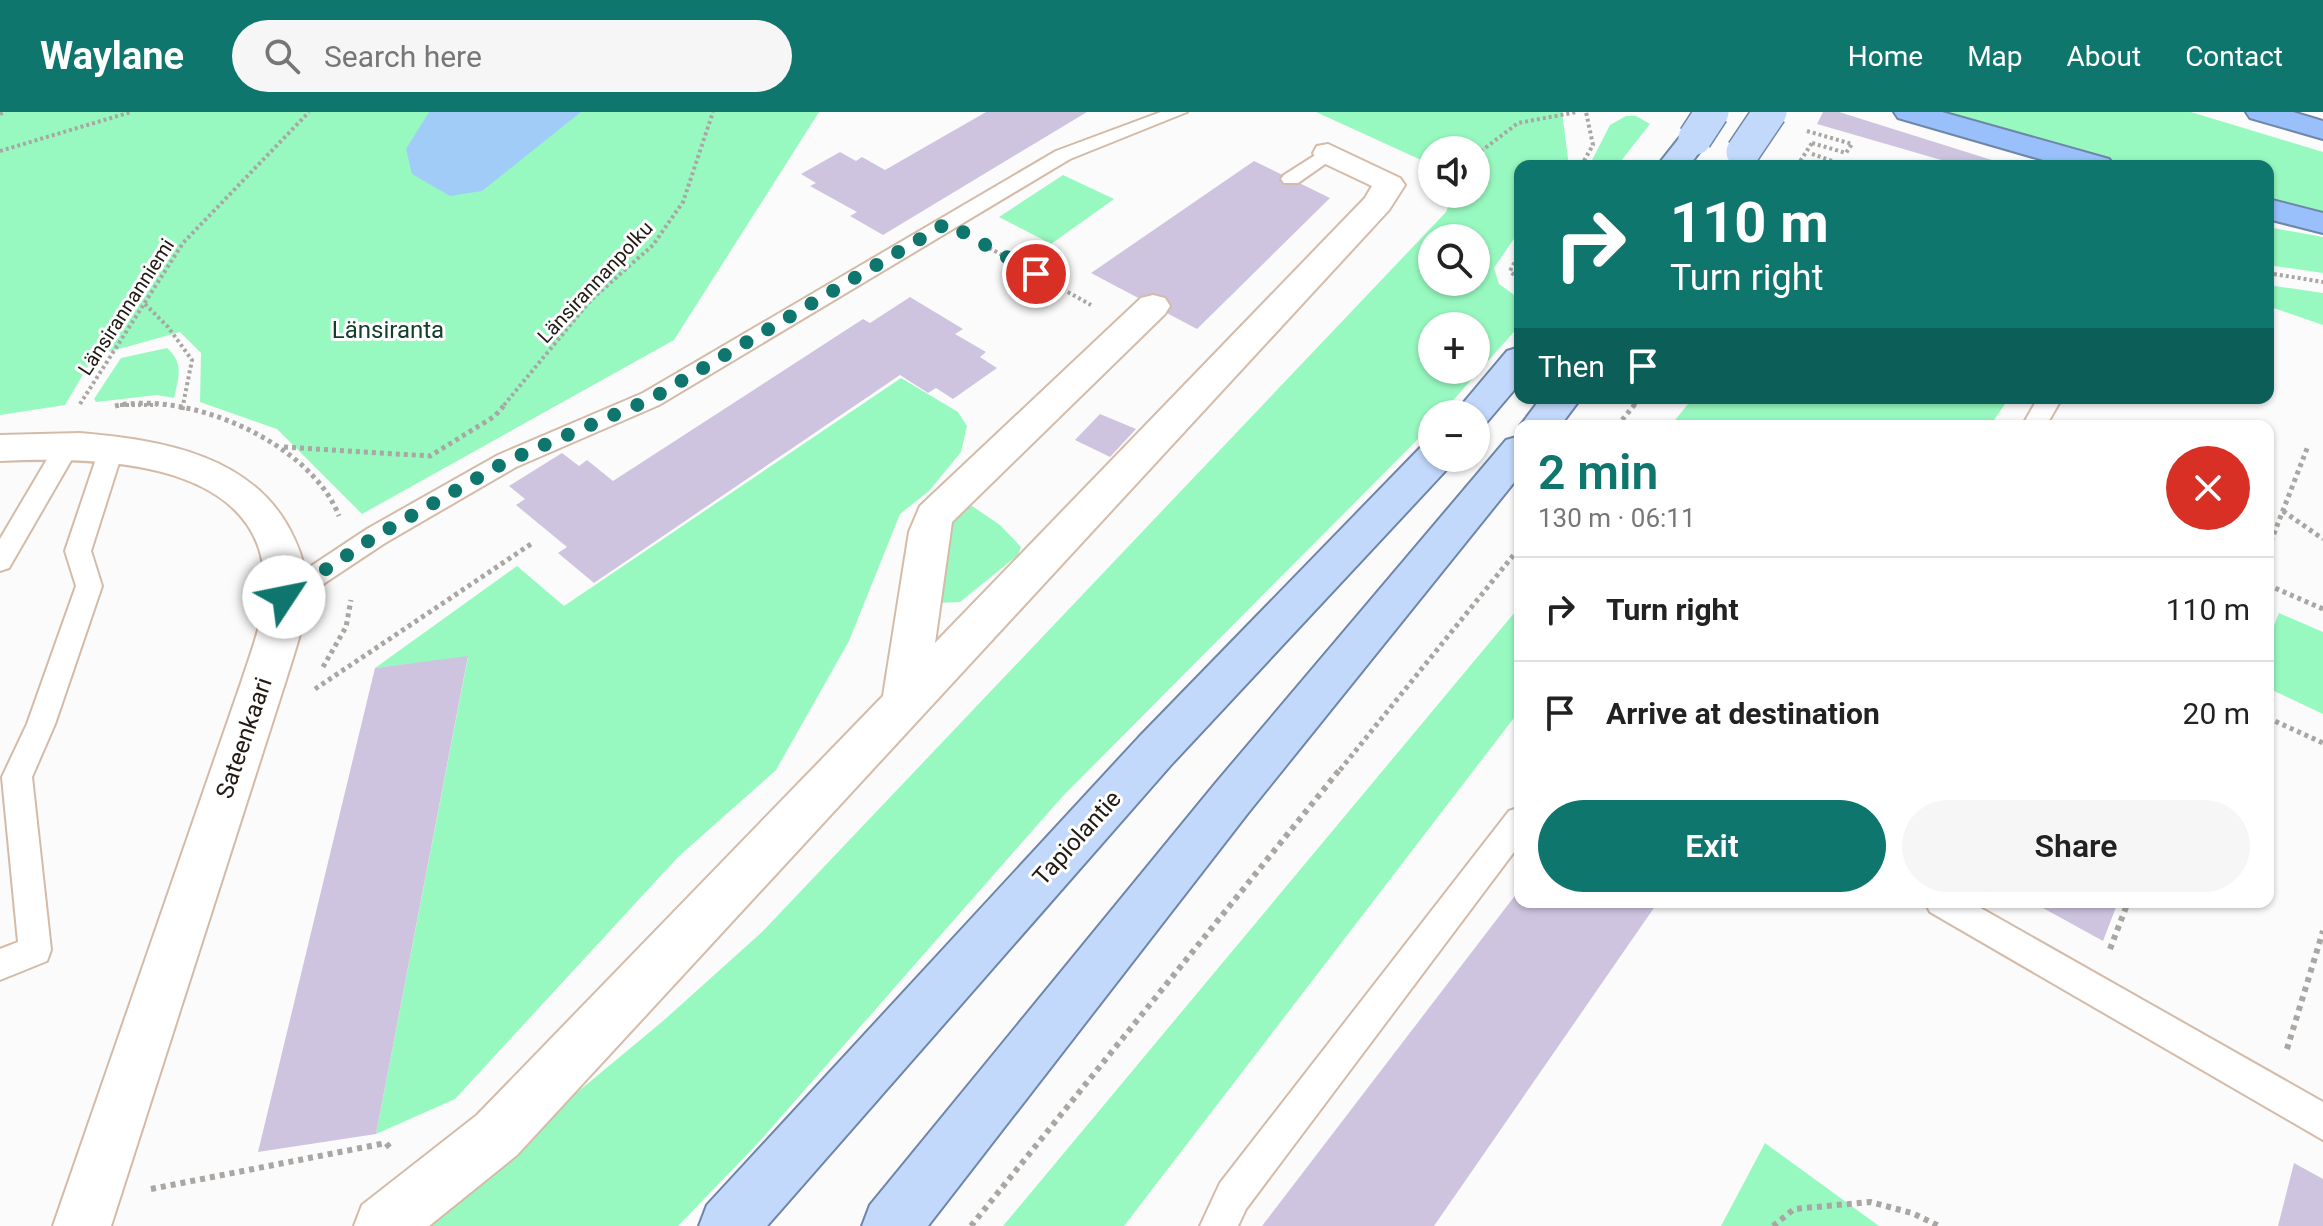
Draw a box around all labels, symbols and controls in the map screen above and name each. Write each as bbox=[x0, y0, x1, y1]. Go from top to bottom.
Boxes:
search box bbox=[232, 20, 792, 92]
text: Waylane bbox=[40, 34, 184, 78]
icon: search bbox=[260, 34, 304, 78]
text: Search here bbox=[324, 39, 482, 74]
text: Home bbox=[1848, 40, 1923, 73]
text: Map bbox=[1967, 40, 2023, 73]
text: About bbox=[2067, 40, 2141, 73]
text: Contact bbox=[2185, 40, 2283, 73]
map controls bbox=[1418, 136, 1490, 472]
button: sound bbox=[1418, 136, 1490, 208]
text: 110 m bbox=[1670, 190, 1829, 256]
icon: right bbox=[1538, 192, 1642, 296]
street label: Länsirannanpolku bbox=[532, 216, 658, 348]
button: search bbox=[1418, 224, 1490, 296]
street label: Länsirannanniemi bbox=[73, 234, 179, 380]
pin bbox=[1002, 240, 1070, 308]
icon: arrive bbox=[1014, 252, 1058, 296]
text: Turn right bbox=[1670, 257, 1823, 299]
button: + bbox=[1418, 312, 1490, 384]
park label: Länsiranta bbox=[332, 316, 444, 344]
icon: arrive bbox=[1621, 344, 1665, 388]
text: Then bbox=[1538, 349, 1605, 384]
button: − bbox=[1418, 400, 1490, 472]
text: 2 min bbox=[1538, 444, 1658, 501]
button: close bbox=[2166, 446, 2250, 530]
text: 130 m · 06:11 bbox=[1538, 503, 1696, 533]
position arrow bbox=[242, 555, 326, 639]
icon: right bbox=[1538, 587, 1582, 631]
text: Turn right bbox=[1606, 592, 1739, 627]
text: 110 m bbox=[2166, 592, 2250, 627]
street label: Sateenkaari bbox=[210, 674, 278, 802]
icon: arrive bbox=[1538, 691, 1582, 735]
text: Arrive at destination bbox=[1606, 696, 1880, 731]
text: 20 m bbox=[2183, 696, 2250, 731]
street label: Tapiolantie bbox=[1027, 785, 1127, 891]
button: Exit bbox=[1538, 800, 1886, 892]
button: Share bbox=[1902, 800, 2250, 892]

